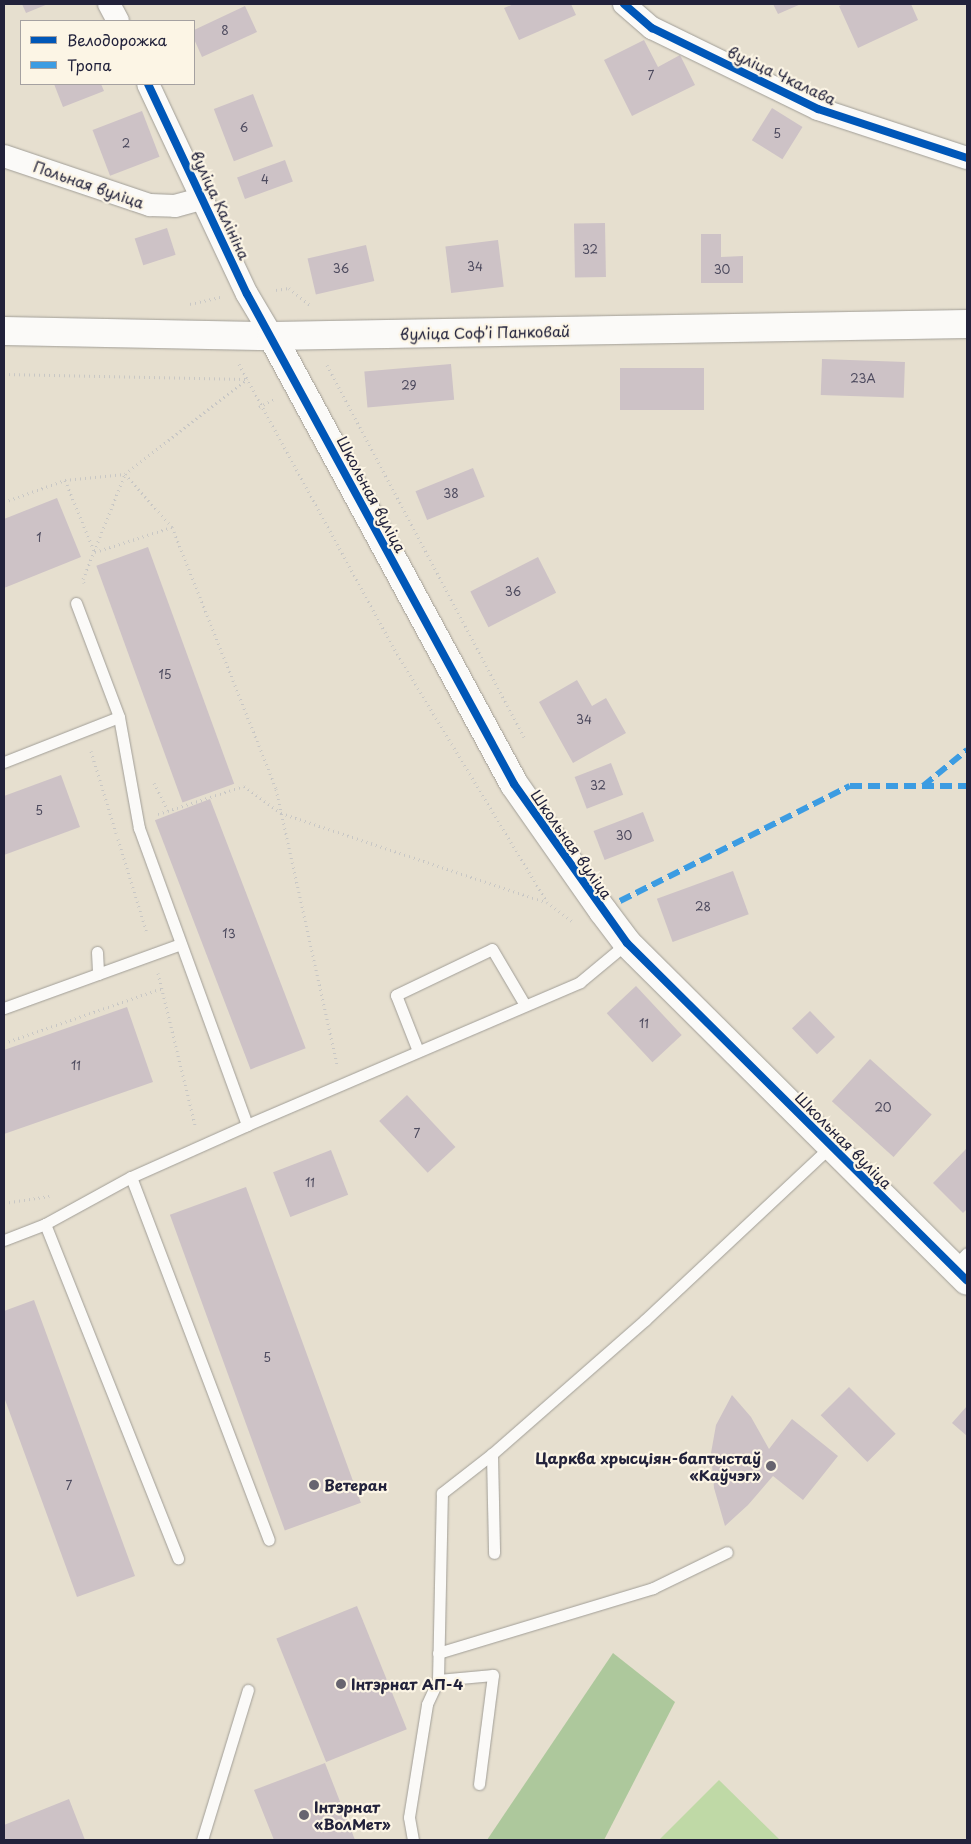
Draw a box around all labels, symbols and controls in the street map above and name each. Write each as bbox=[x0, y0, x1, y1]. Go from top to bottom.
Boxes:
legend bbox=[20, 20, 195, 85]
house number: 8 bbox=[221, 24, 229, 38]
text: Велодорожка bbox=[67, 28, 167, 51]
street label: вуліца Чкалава bbox=[725, 42, 839, 108]
text: Тропа bbox=[67, 53, 112, 76]
house number: 7 bbox=[648, 69, 654, 83]
house number: 6 bbox=[240, 121, 248, 135]
house number: 5 bbox=[773, 127, 781, 141]
house number: 2 bbox=[122, 137, 130, 151]
street label: вуліца Калініна bbox=[188, 148, 254, 262]
street label: Польная вуліца bbox=[31, 157, 147, 211]
house number: 4 bbox=[261, 173, 269, 187]
house number: 32 bbox=[582, 243, 598, 257]
house number: 34 bbox=[467, 260, 483, 274]
house number: 36 bbox=[333, 262, 349, 276]
house number: 30 bbox=[714, 263, 730, 277]
street label: вуліца Софʼі Панковай bbox=[399, 322, 571, 342]
house number: 23А bbox=[850, 372, 876, 386]
house number: 29 bbox=[401, 379, 417, 393]
street label: Школьная вуліца bbox=[334, 432, 410, 556]
house number: 38 bbox=[443, 487, 459, 501]
house number: 1 bbox=[36, 531, 42, 545]
house number: 36 bbox=[505, 585, 521, 599]
house number: 15 bbox=[158, 668, 172, 682]
house number: 34 bbox=[576, 713, 592, 727]
house number: 32 bbox=[590, 779, 606, 793]
street label: Школьная вуліца bbox=[527, 786, 617, 902]
house number: 5 bbox=[35, 804, 43, 818]
house number: 30 bbox=[616, 829, 632, 843]
house number: 28 bbox=[695, 900, 711, 914]
house number: 13 bbox=[222, 927, 236, 941]
house number: 11 bbox=[639, 1017, 649, 1031]
house number: 11 bbox=[71, 1059, 81, 1073]
street label: Школьная вуліца bbox=[792, 1088, 896, 1192]
house number: 20 bbox=[874, 1101, 892, 1115]
house number: 7 bbox=[414, 1127, 420, 1141]
house number: 11 bbox=[305, 1176, 315, 1190]
house number: 5 bbox=[263, 1351, 271, 1365]
place label: Царква хрысціян-баптыстаў «Каўчэг» bbox=[535, 1448, 761, 1483]
marker: Царква хрысціян-баптыстаў «Каўчэг» bbox=[765, 1460, 777, 1472]
place label: Ветеран bbox=[324, 1476, 387, 1494]
house number: 7 bbox=[66, 1479, 72, 1493]
marker: Ветеран bbox=[308, 1479, 320, 1491]
place label: Інтэрнат АП-4 bbox=[351, 1675, 463, 1693]
marker: Інтэрнат АП-4 bbox=[335, 1678, 347, 1690]
place label: Інтэрнат «ВолМет» bbox=[314, 1797, 391, 1832]
marker: Інтэрнат «ВолМет» bbox=[298, 1809, 310, 1821]

